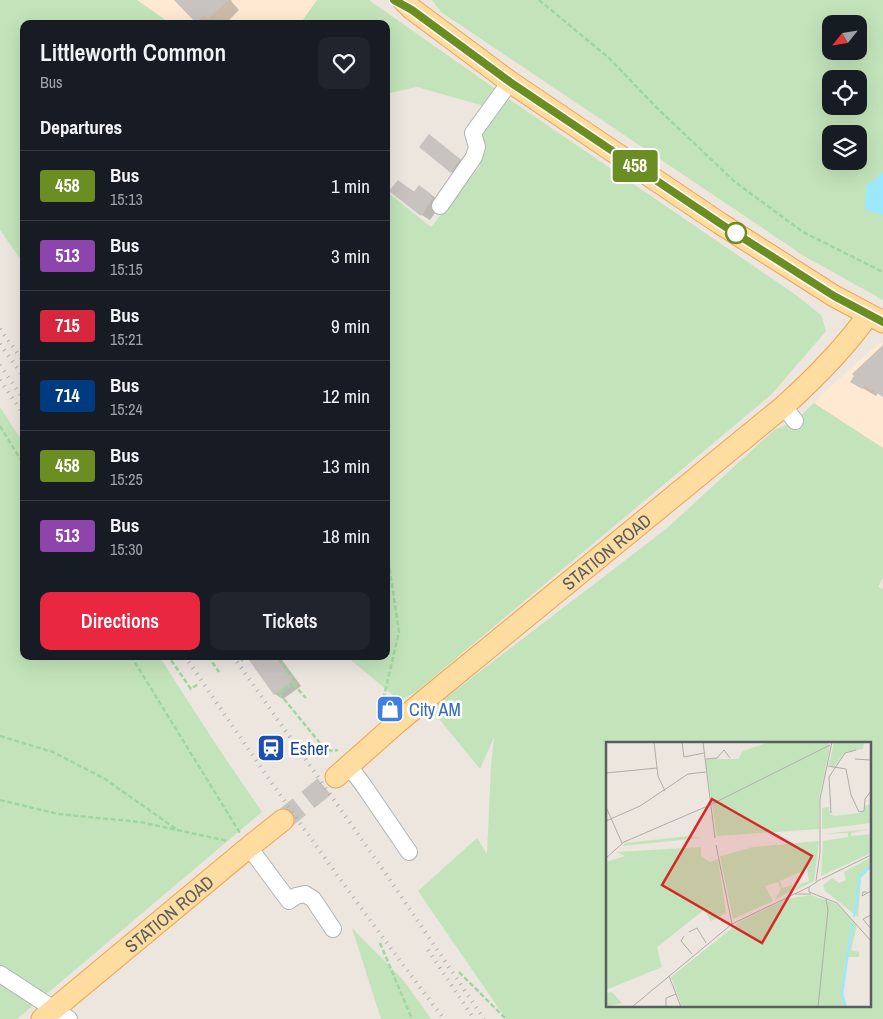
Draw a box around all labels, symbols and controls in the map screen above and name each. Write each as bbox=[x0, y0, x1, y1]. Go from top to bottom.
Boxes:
north arrow bbox=[822, 15, 868, 60]
map controls bbox=[822, 15, 867, 170]
text: Littleworth Common bbox=[40, 36, 226, 68]
button: heart bbox=[318, 37, 370, 89]
button: locate bbox=[822, 70, 867, 115]
text: Bus bbox=[40, 71, 63, 93]
text: Departures bbox=[40, 114, 122, 140]
button: layers bbox=[822, 125, 867, 170]
line badge: 458 bbox=[606, 150, 664, 182]
text: 458 bbox=[623, 153, 647, 178]
text: Bus bbox=[110, 162, 139, 188]
text: 458 bbox=[55, 173, 80, 198]
text: 1 min bbox=[331, 173, 370, 199]
text: 15:13 bbox=[110, 188, 143, 210]
unlabelled marker bbox=[725, 222, 747, 244]
text: Bus bbox=[110, 232, 139, 258]
text: 513 bbox=[55, 243, 80, 268]
text: 3 min bbox=[331, 243, 370, 269]
text: 15:15 bbox=[110, 258, 143, 280]
text: Bus bbox=[110, 302, 139, 328]
text: 715 bbox=[55, 313, 80, 338]
text: 9 min bbox=[331, 313, 370, 339]
text: 15:21 bbox=[110, 328, 143, 350]
text: Bus bbox=[110, 372, 139, 398]
text: 714 bbox=[55, 383, 80, 408]
text: 12 min bbox=[322, 383, 370, 409]
text: 15:24 bbox=[110, 398, 143, 420]
text: Bus bbox=[110, 442, 139, 468]
text: 458 bbox=[55, 453, 80, 478]
text: 13 min bbox=[322, 453, 370, 479]
text: 15:25 bbox=[110, 468, 143, 490]
street label: STATION ROAD bbox=[556, 507, 656, 596]
text: Bus bbox=[110, 512, 139, 538]
text: 513 bbox=[55, 523, 80, 548]
text: 18 min bbox=[322, 523, 370, 549]
text: 15:30 bbox=[110, 538, 143, 560]
button: Directions bbox=[40, 592, 200, 650]
button: Tickets bbox=[210, 592, 370, 650]
shop icon: City AM bbox=[375, 694, 405, 724]
place label: City AM bbox=[409, 697, 461, 722]
station icon: Esher bbox=[256, 733, 286, 763]
place label: Esher bbox=[290, 736, 329, 761]
inset map bbox=[606, 742, 870, 1006]
street label: STATION ROAD bbox=[119, 869, 219, 958]

